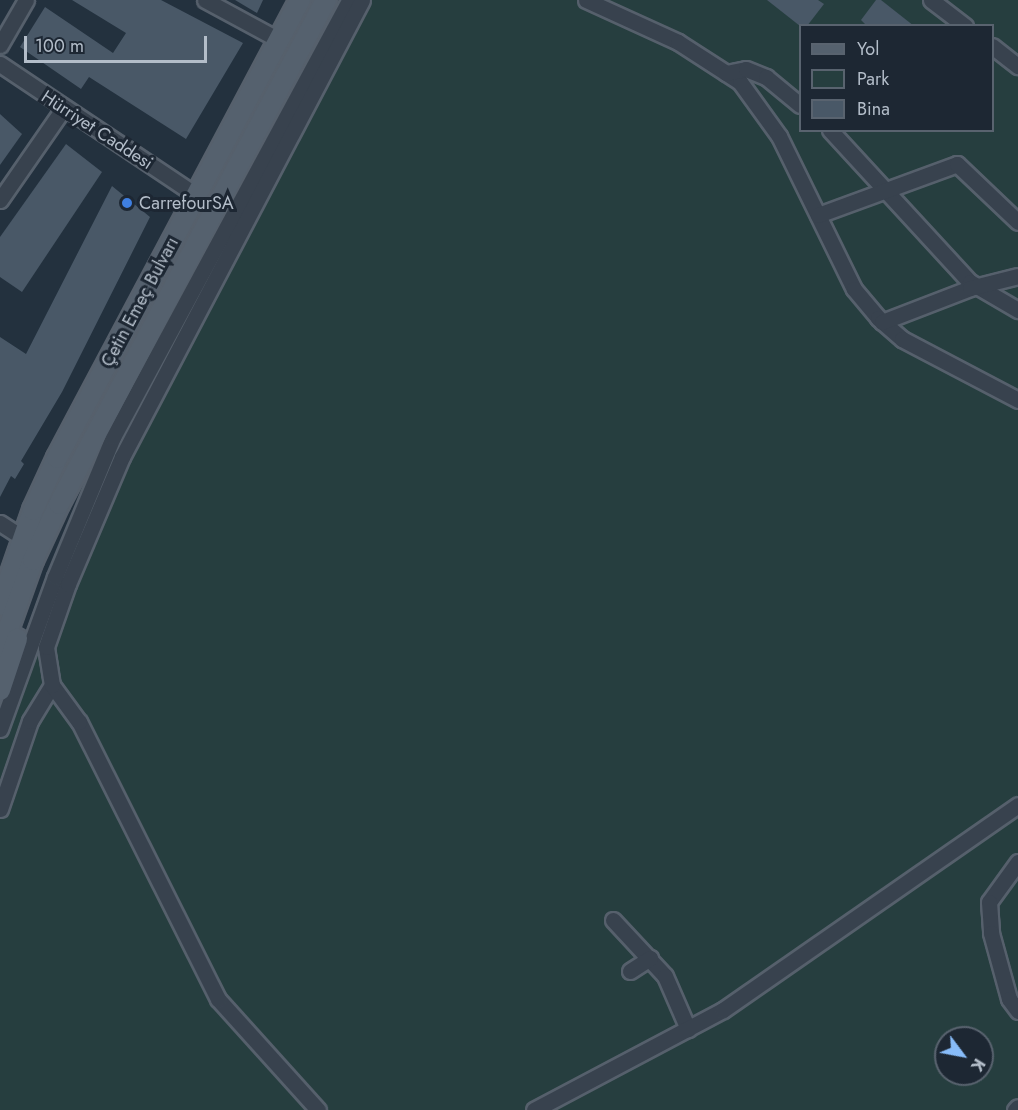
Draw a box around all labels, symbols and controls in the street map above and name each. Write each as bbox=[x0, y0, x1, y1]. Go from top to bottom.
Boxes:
scale bar bbox=[27, 24, 210, 62]
legend bbox=[799, 24, 994, 132]
text: 100 m bbox=[35, 33, 84, 59]
text: Yol bbox=[857, 36, 879, 62]
text: Park bbox=[857, 66, 889, 92]
street label: Hürriyet Caddesi bbox=[37, 86, 157, 174]
text: Bina bbox=[857, 96, 890, 122]
place label: CarrefourSA bbox=[139, 192, 234, 214]
marker: CarrefourSA bbox=[120, 196, 134, 210]
street label: Çetin Emeç Bulvarı bbox=[97, 233, 183, 371]
north arrow bbox=[934, 1026, 994, 1086]
text: K bbox=[965, 1054, 991, 1076]

